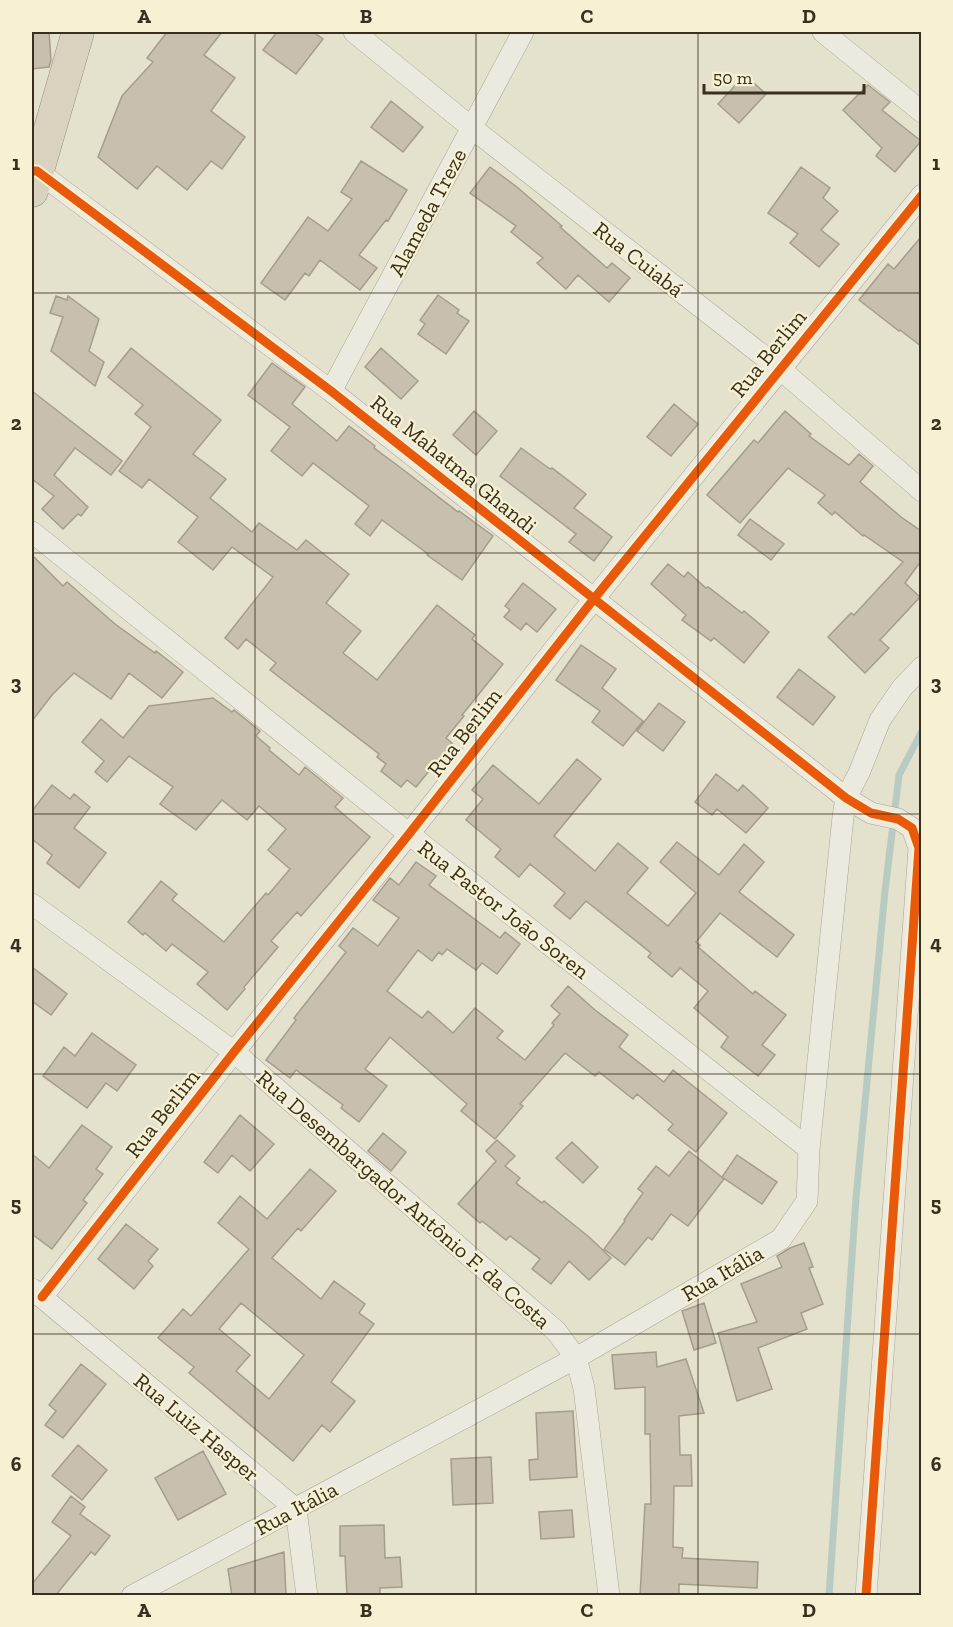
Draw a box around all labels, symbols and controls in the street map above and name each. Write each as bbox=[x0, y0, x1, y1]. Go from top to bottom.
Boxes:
text: A bbox=[137, 4, 151, 28]
text: B bbox=[360, 4, 372, 28]
text: C bbox=[581, 4, 594, 28]
text: D bbox=[802, 4, 816, 28]
scale bar bbox=[704, 57, 864, 95]
text: 50 m bbox=[713, 67, 753, 89]
street label: Alameda Treze bbox=[382, 144, 472, 281]
text: 1 bbox=[12, 151, 20, 175]
text: 1 bbox=[932, 151, 940, 175]
street label: Rua Cuiabá bbox=[588, 216, 690, 303]
street label: Rua Berlim bbox=[725, 304, 812, 403]
street label: Rua Mahatma Ghandi bbox=[365, 389, 542, 540]
text: 2 bbox=[11, 411, 22, 435]
text: 2 bbox=[931, 411, 942, 435]
text: 3 bbox=[11, 671, 22, 695]
text: 3 bbox=[931, 671, 942, 695]
street label: Rua Berlim bbox=[421, 683, 507, 782]
street label: Rua Pastor João Soren bbox=[413, 834, 595, 985]
text: 4 bbox=[10, 931, 22, 955]
text: 4 bbox=[930, 931, 942, 955]
street label: Rua Berlim bbox=[119, 1064, 205, 1163]
street label: Rua Desembargador Antônio F. da Costa bbox=[251, 1064, 556, 1335]
text: 5 bbox=[11, 1192, 21, 1216]
text: 5 bbox=[931, 1192, 941, 1216]
street label: Rua Itália bbox=[677, 1239, 768, 1308]
street label: Rua Luiz Hasper bbox=[128, 1367, 265, 1488]
text: 6 bbox=[11, 1452, 22, 1476]
text: 6 bbox=[931, 1452, 942, 1476]
street label: Rua Itália bbox=[250, 1475, 342, 1541]
text: A bbox=[137, 1598, 151, 1622]
text: B bbox=[360, 1598, 372, 1622]
text: C bbox=[581, 1598, 594, 1622]
text: D bbox=[802, 1598, 816, 1622]

